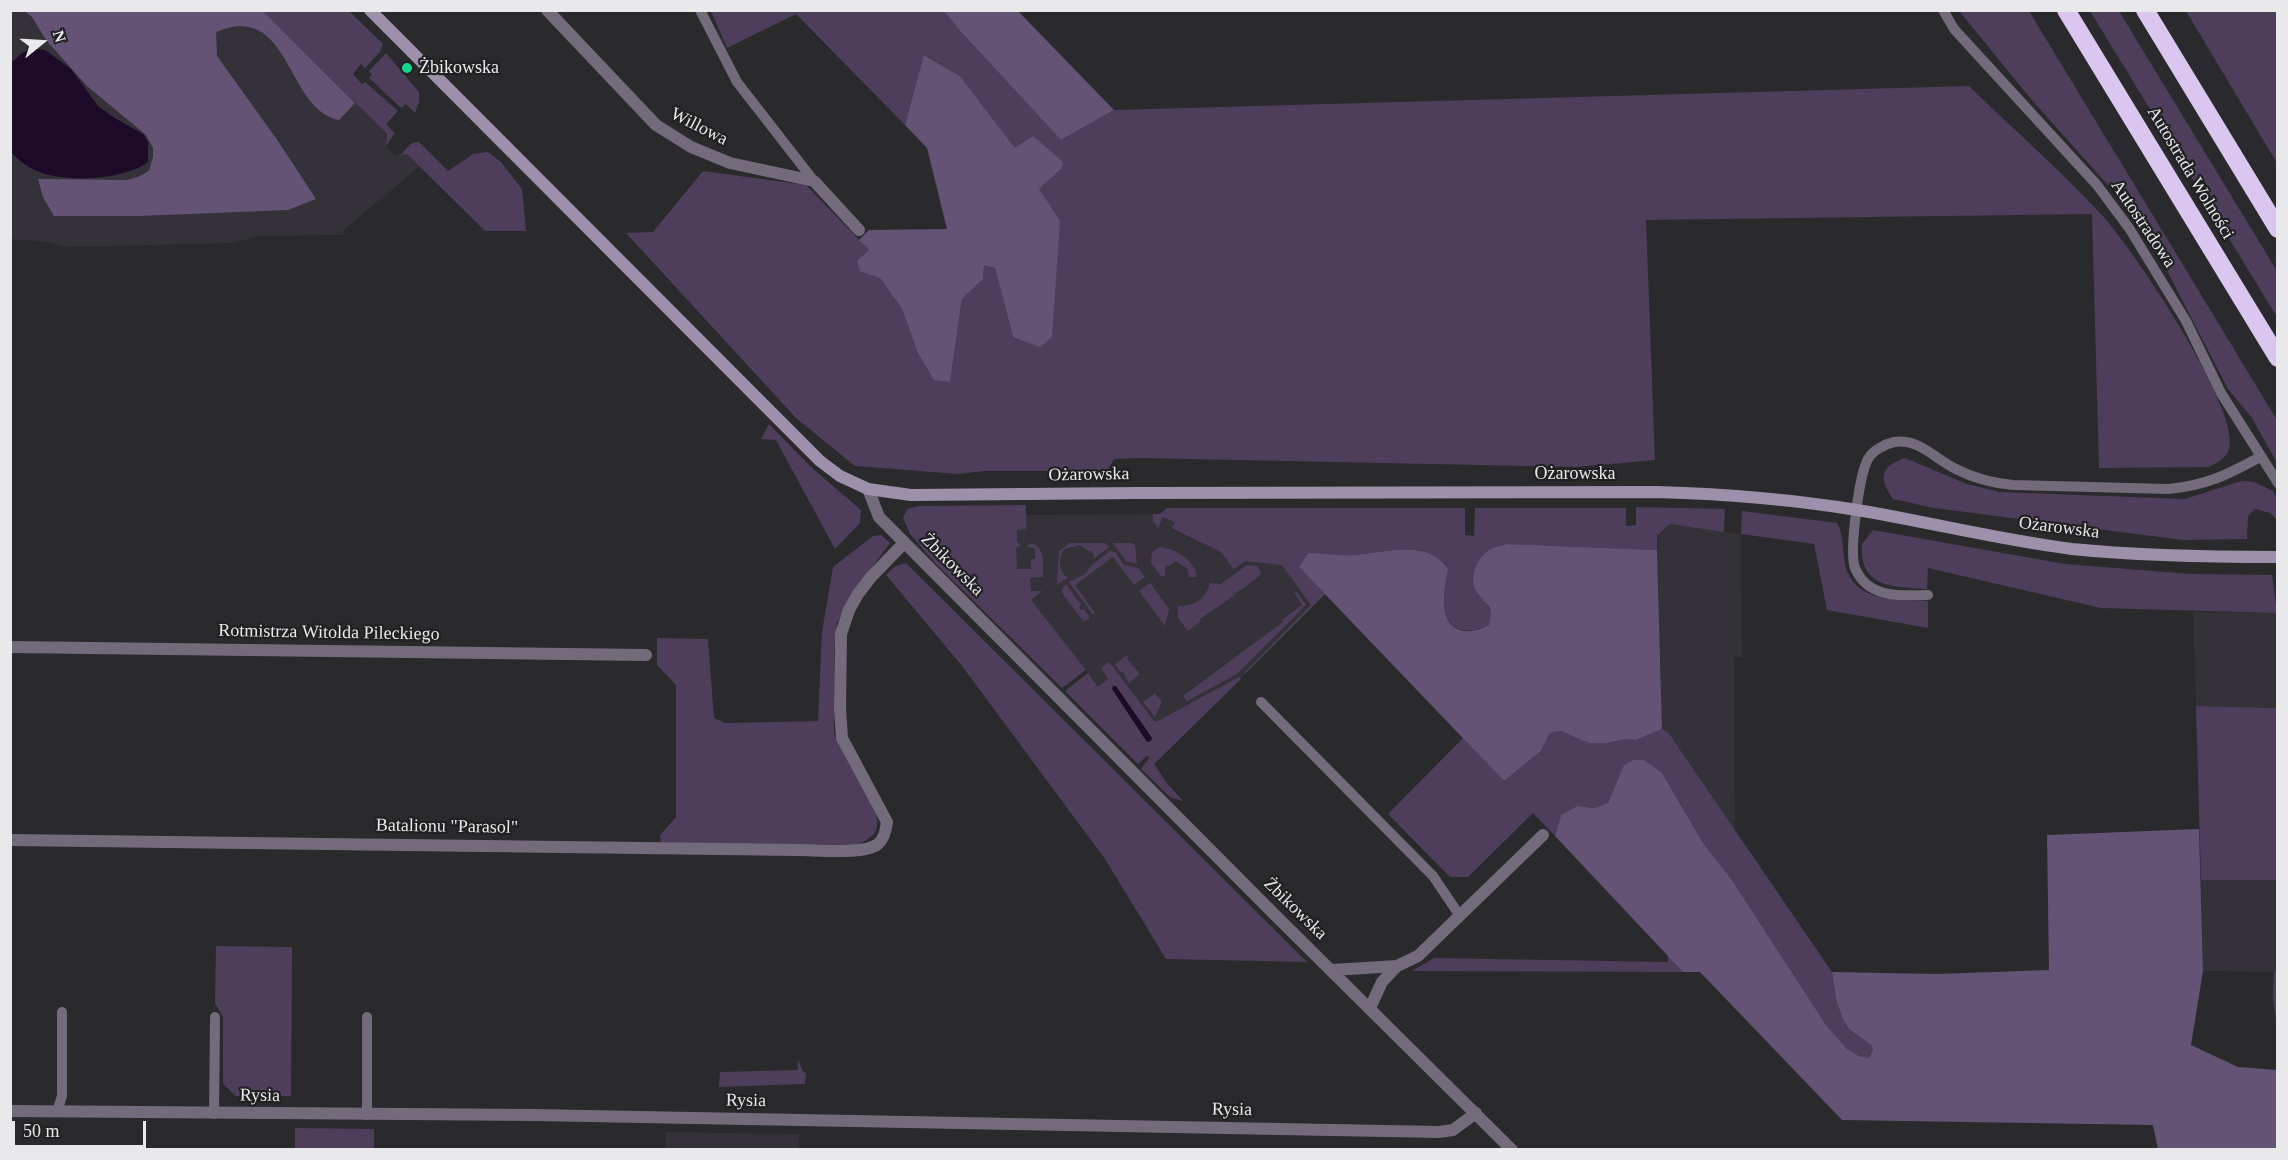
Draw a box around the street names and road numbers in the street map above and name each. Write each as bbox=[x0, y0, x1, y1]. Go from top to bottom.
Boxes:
street label: Willowa bbox=[667, 103, 731, 151]
street label: Autostrada Wolności bbox=[2142, 103, 2238, 243]
street label: Autostradowa bbox=[2106, 176, 2180, 272]
street label: Ożarowska bbox=[1048, 463, 1130, 487]
street label: Ożarowska bbox=[1535, 463, 1615, 485]
street label: Ożarowska bbox=[2018, 512, 2100, 544]
street label: Żbikowska bbox=[916, 529, 988, 601]
street label: Rotmistrza Witolda Pileckiego bbox=[218, 620, 440, 646]
street label: Batalionu "Parasol" bbox=[376, 815, 518, 839]
street label: Żbikowska bbox=[1259, 873, 1331, 945]
street label: Rysia bbox=[240, 1085, 280, 1107]
street label: Rysia bbox=[726, 1090, 766, 1112]
street label: Rysia bbox=[1212, 1099, 1252, 1121]

